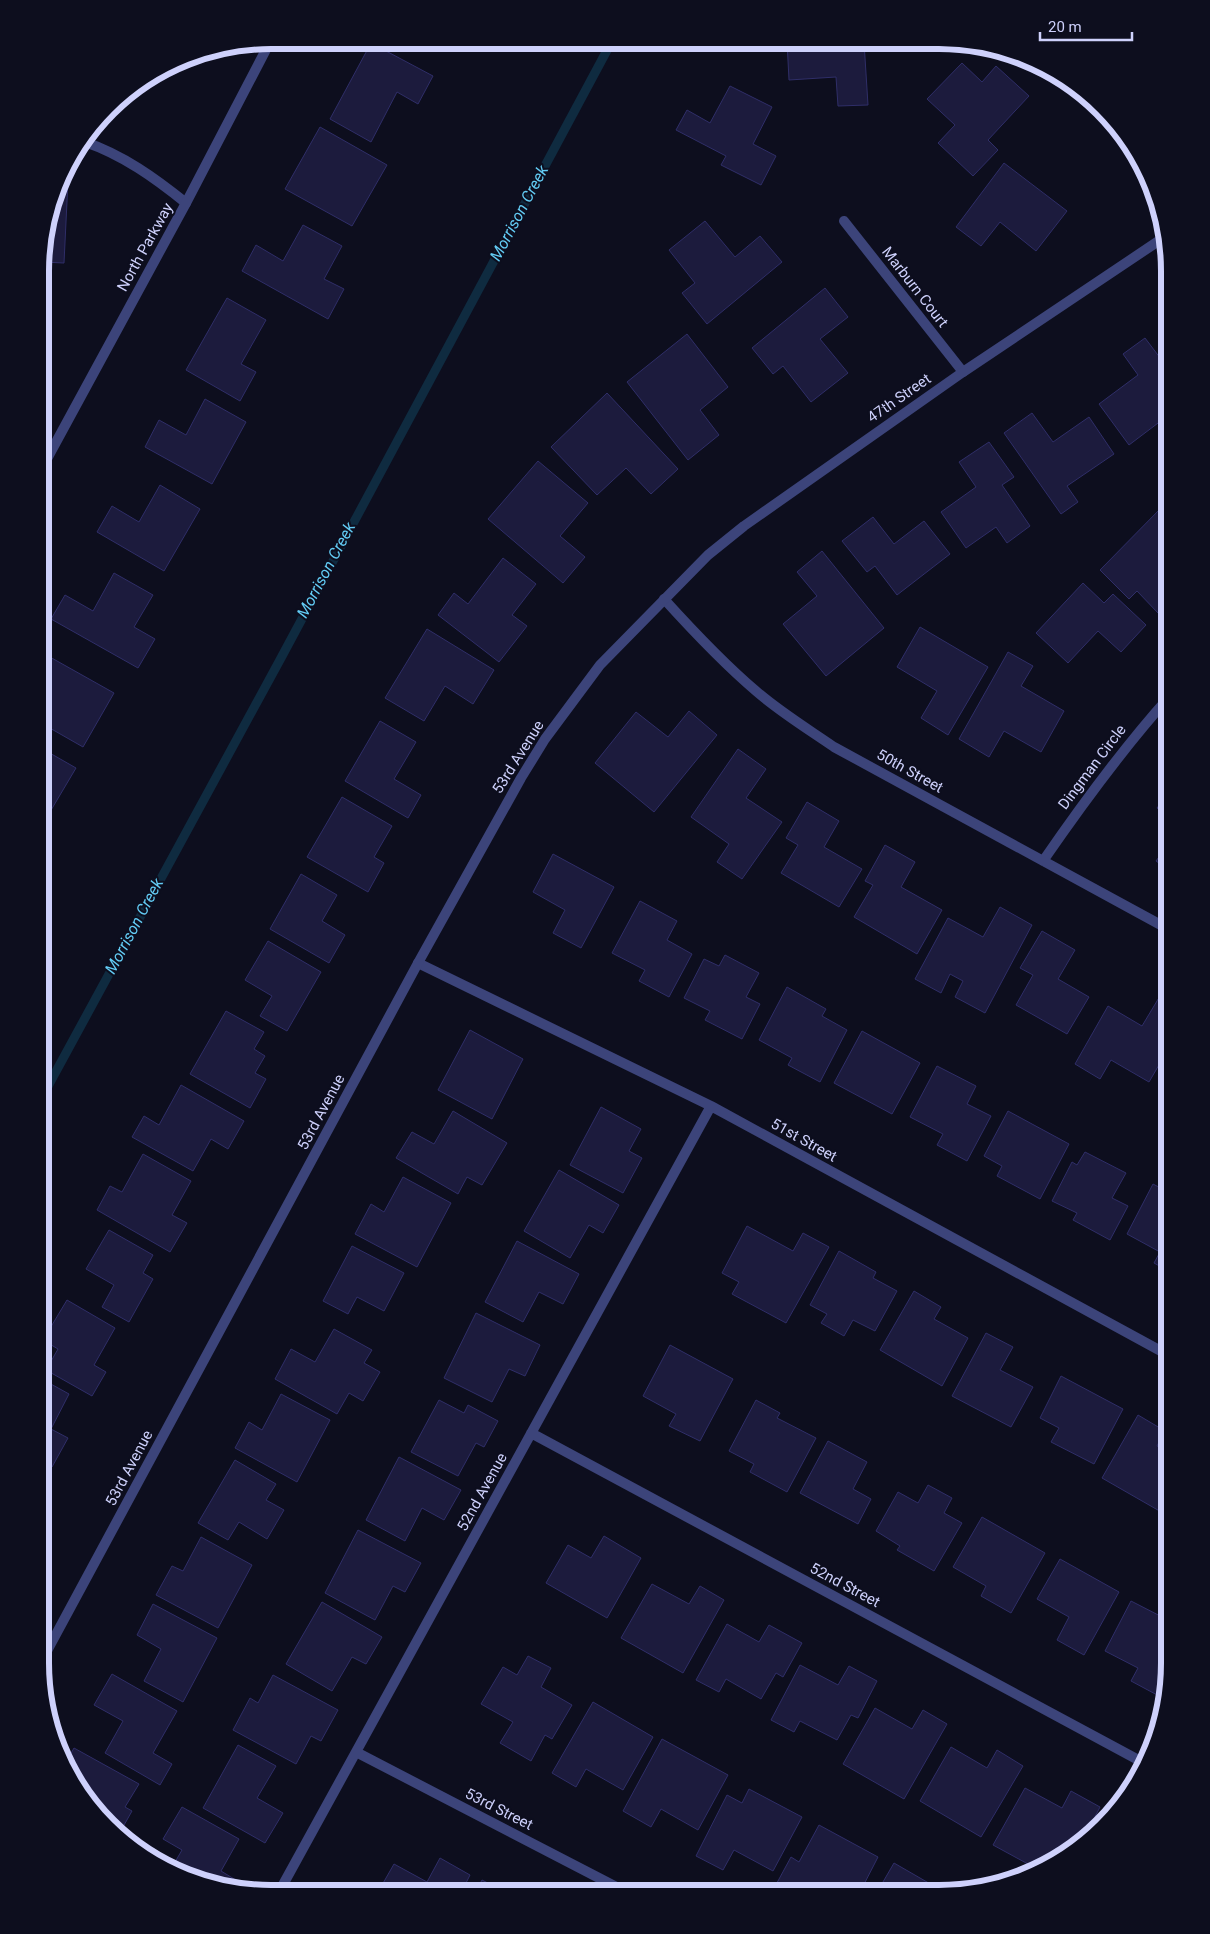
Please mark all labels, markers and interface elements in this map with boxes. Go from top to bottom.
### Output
scale bar [1040,10,1132,42]
text: 20 m [1048,18,1082,36]
water label: Morrison Creek [486,161,553,264]
street label: North Parkway [113,200,177,294]
street label: Marburn Court [878,243,952,331]
street label: 47th Street [864,370,934,426]
water label: Morrison Creek [293,518,360,621]
street label: 53rd Avenue [488,717,548,797]
street label: Dingman Circle [1054,721,1130,813]
street label: 50th Street [874,745,947,797]
water label: Morrison Creek [101,874,168,977]
street label: 53rd Avenue [294,1071,348,1153]
street label: 51st Street [768,1114,840,1166]
street label: 53rd Avenue [102,1427,156,1509]
street label: 52nd Avenue [453,1450,511,1534]
street label: 52nd Street [807,1559,883,1611]
street label: 53rd Street [462,1784,536,1834]

